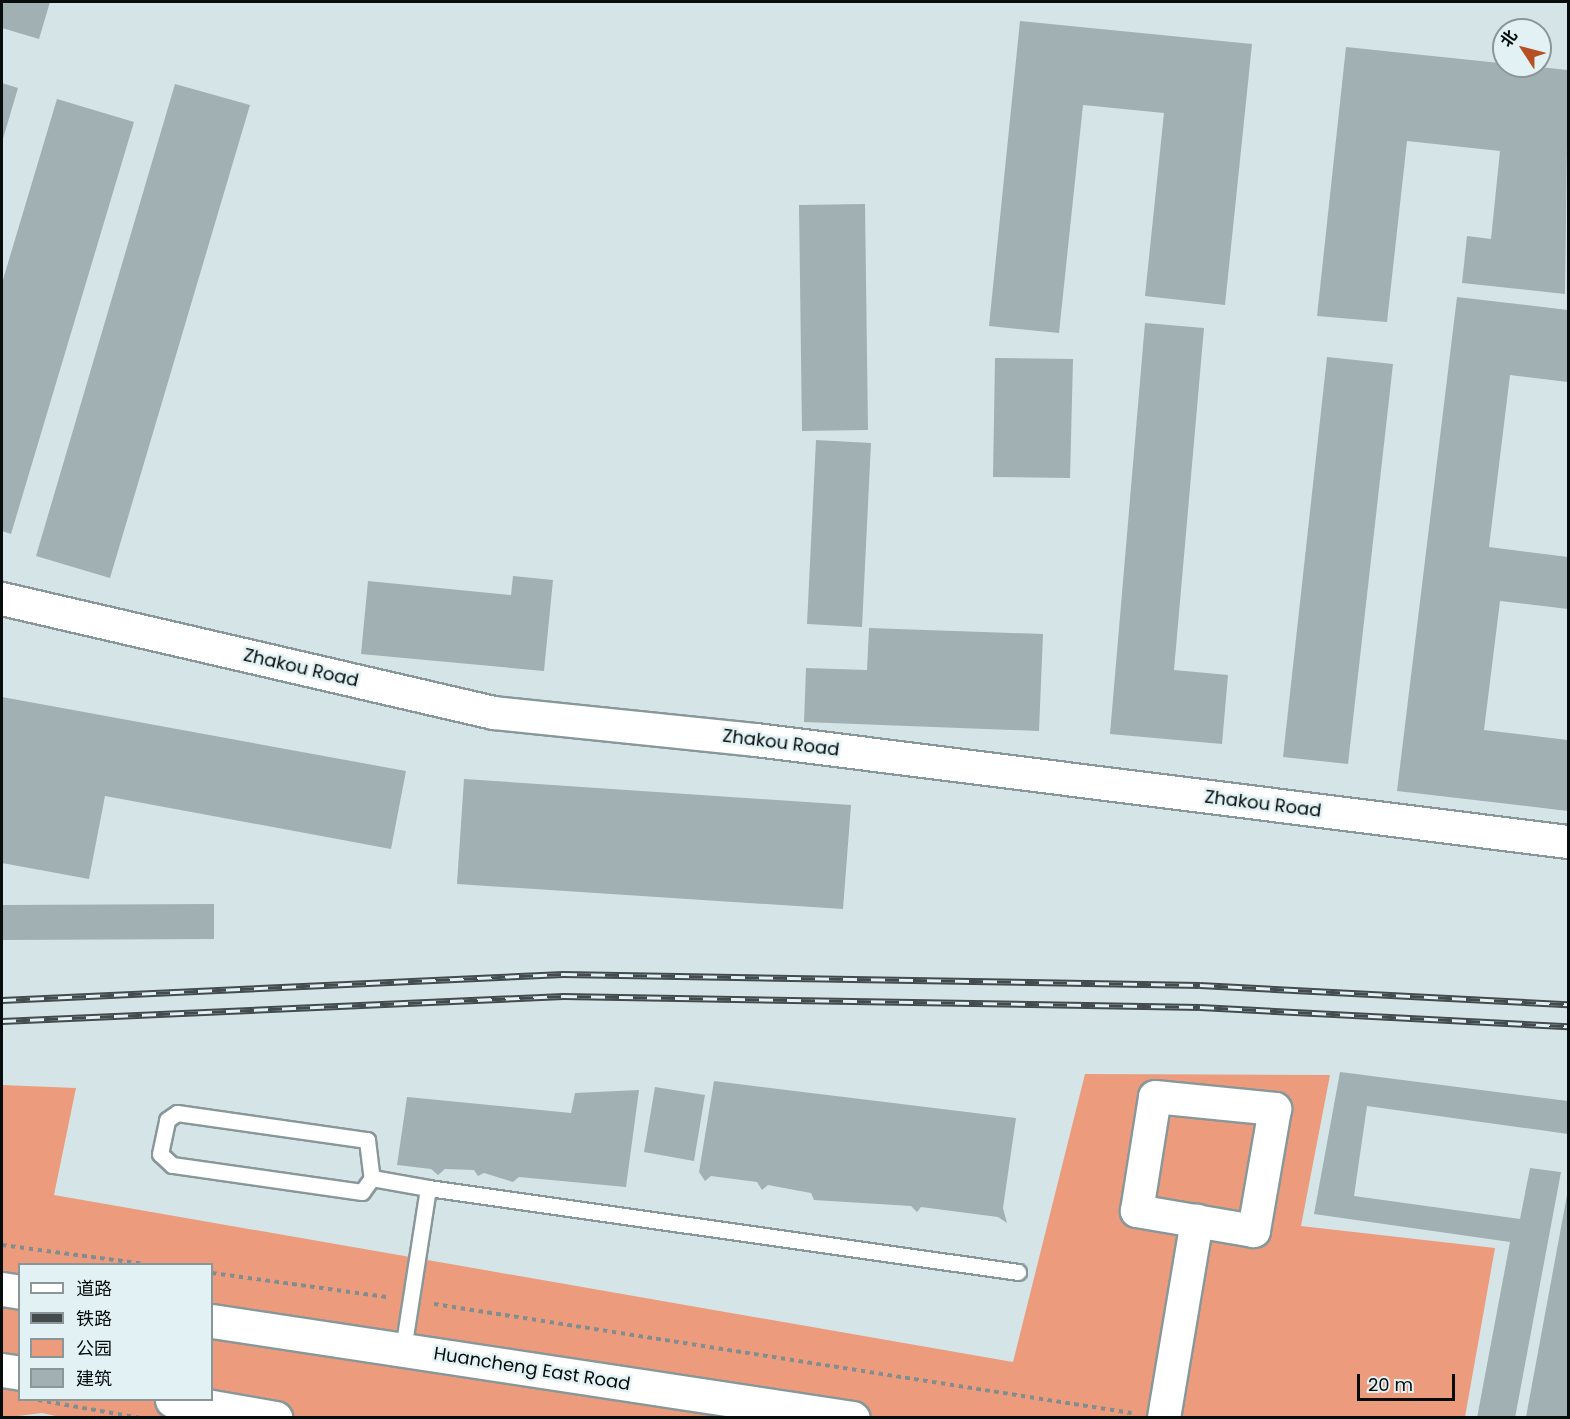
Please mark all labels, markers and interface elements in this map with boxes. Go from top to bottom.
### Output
north arrow [1492,18,1552,78]
text: 北 [1495,25,1523,52]
street label: Zhakou Road [241,644,361,692]
street label: Zhakou Road [721,725,841,761]
street label: Zhakou Road [1203,786,1323,822]
legend [18,1263,213,1401]
text: 道路 [76,1276,112,1301]
text: 铁路 [76,1306,112,1331]
text: 公园 [76,1336,112,1361]
street label: Huancheng East Road [432,1343,632,1395]
scale bar [1360,1362,1458,1400]
text: 建筑 [76,1366,112,1391]
text: 20 m [1368,1372,1413,1397]

